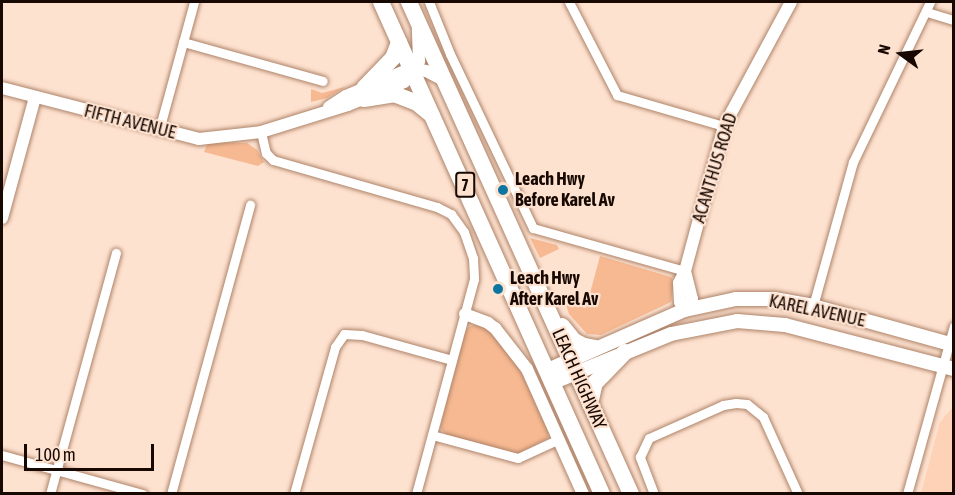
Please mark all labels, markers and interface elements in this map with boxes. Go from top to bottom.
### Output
north arrow [871,24,931,84]
text: N [874,42,894,56]
street label: FIFTH AVENUE [82,100,178,144]
street label: ACANTHUS ROAD [688,111,742,225]
place label: Leach Hwy Before Karel Av [515,169,615,212]
road number: 7 [454,172,476,198]
marker: Leach Hwy Before Karel Av [496,183,510,197]
place label: Leach Hwy After Karel Av [510,268,599,310]
marker: Leach Hwy After Karel Av [491,282,505,296]
street label: KAREL AVENUE [767,290,867,332]
street label: LEACH HIGHWAY [547,325,611,433]
scale bar [27,432,158,470]
text: 100 m [35,444,76,465]

